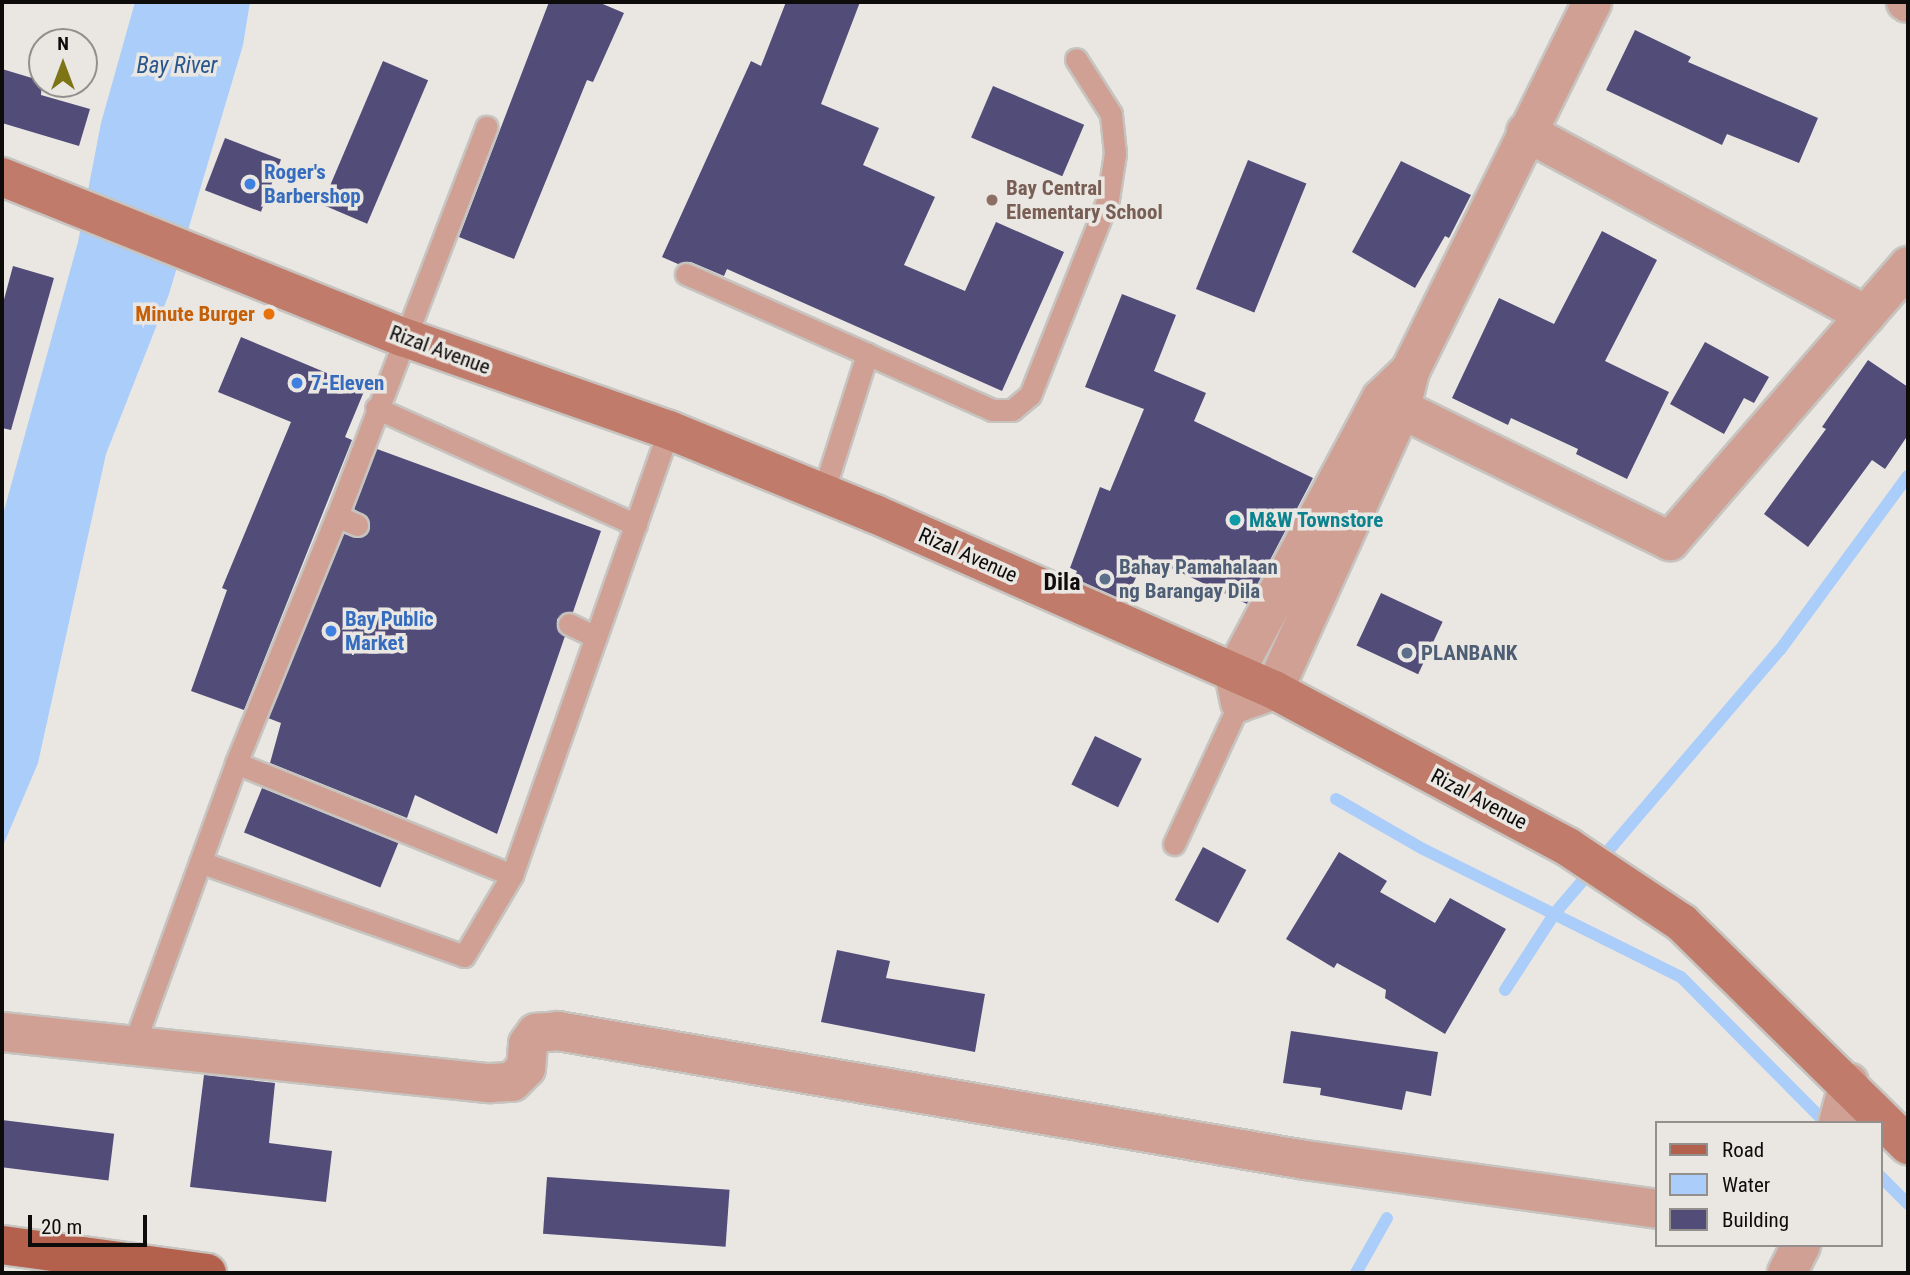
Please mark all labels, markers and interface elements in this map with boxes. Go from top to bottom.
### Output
north arrow [28,28,98,98]
text: N [57,32,69,55]
water label: Bay River [137,52,217,80]
place label: Roger's Barbershop [264,159,361,209]
place label: Bay Central Elementary School [1006,175,1163,225]
marker: Roger's Barbershop [242,176,258,192]
marker: Bay Central Elementary School [984,192,1000,208]
place label: Minute Burger [135,301,255,327]
marker: Minute Burger [261,306,277,322]
street label: Rizal Avenue [386,320,494,380]
place label: 7-Eleven [311,370,384,396]
marker: 7-Eleven [289,375,305,391]
place label: M&W Townstore [1249,507,1384,533]
marker: M&W Townstore [1227,512,1243,528]
street label: Rizal Avenue [915,522,1021,588]
place label: Bahay Pamahalaan ng Barangay Dila [1119,554,1278,604]
district label: Dila [1044,569,1080,597]
marker: Bahay Pamahalaan ng Barangay Dila [1097,571,1113,587]
place label: Bay Public Market [345,606,434,656]
marker: Bay Public Market [323,623,339,639]
place label: PLANBANK [1421,640,1517,666]
marker: PLANBANK [1399,645,1415,661]
street label: Rizal Avenue [1427,763,1531,835]
legend [1654,1121,1882,1247]
text: Road [1722,1138,1764,1162]
text: Water [1722,1173,1770,1197]
scale bar [32,1202,150,1246]
text: Building [1722,1208,1789,1232]
text: 20 m [41,1215,82,1239]

